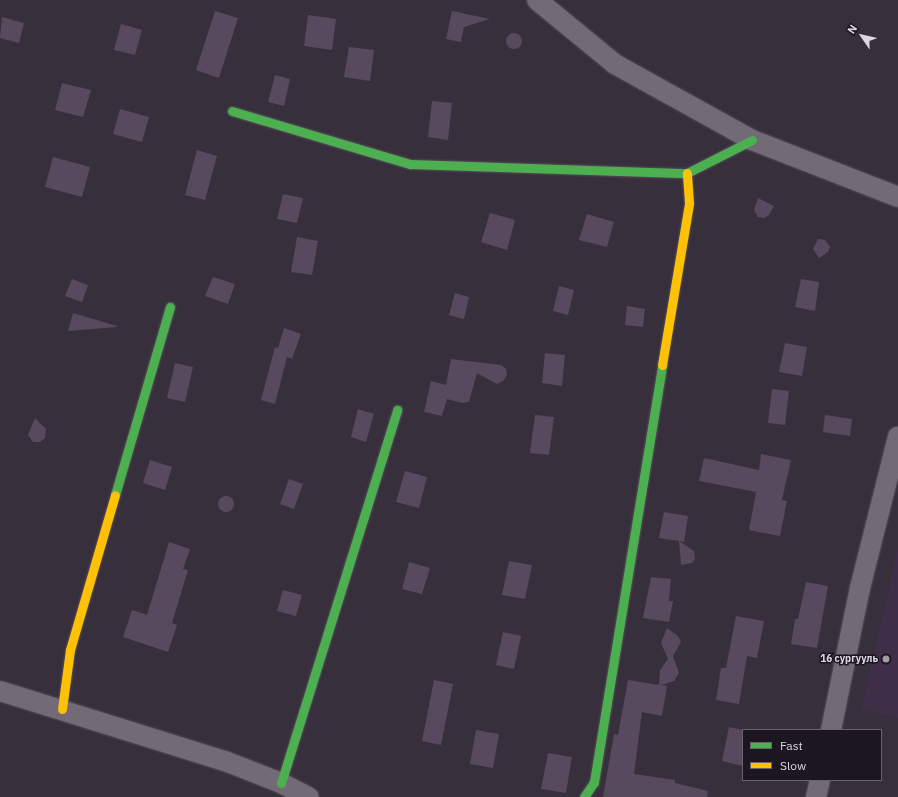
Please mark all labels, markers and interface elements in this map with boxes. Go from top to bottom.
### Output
north arrow [842,16,882,56]
text: N [844,22,860,37]
place label: 16 сургууль [820,653,878,665]
marker: 16 сургууль [881,654,891,664]
legend [742,729,882,781]
text: Fast [780,738,803,753]
text: Slow [780,758,806,773]

